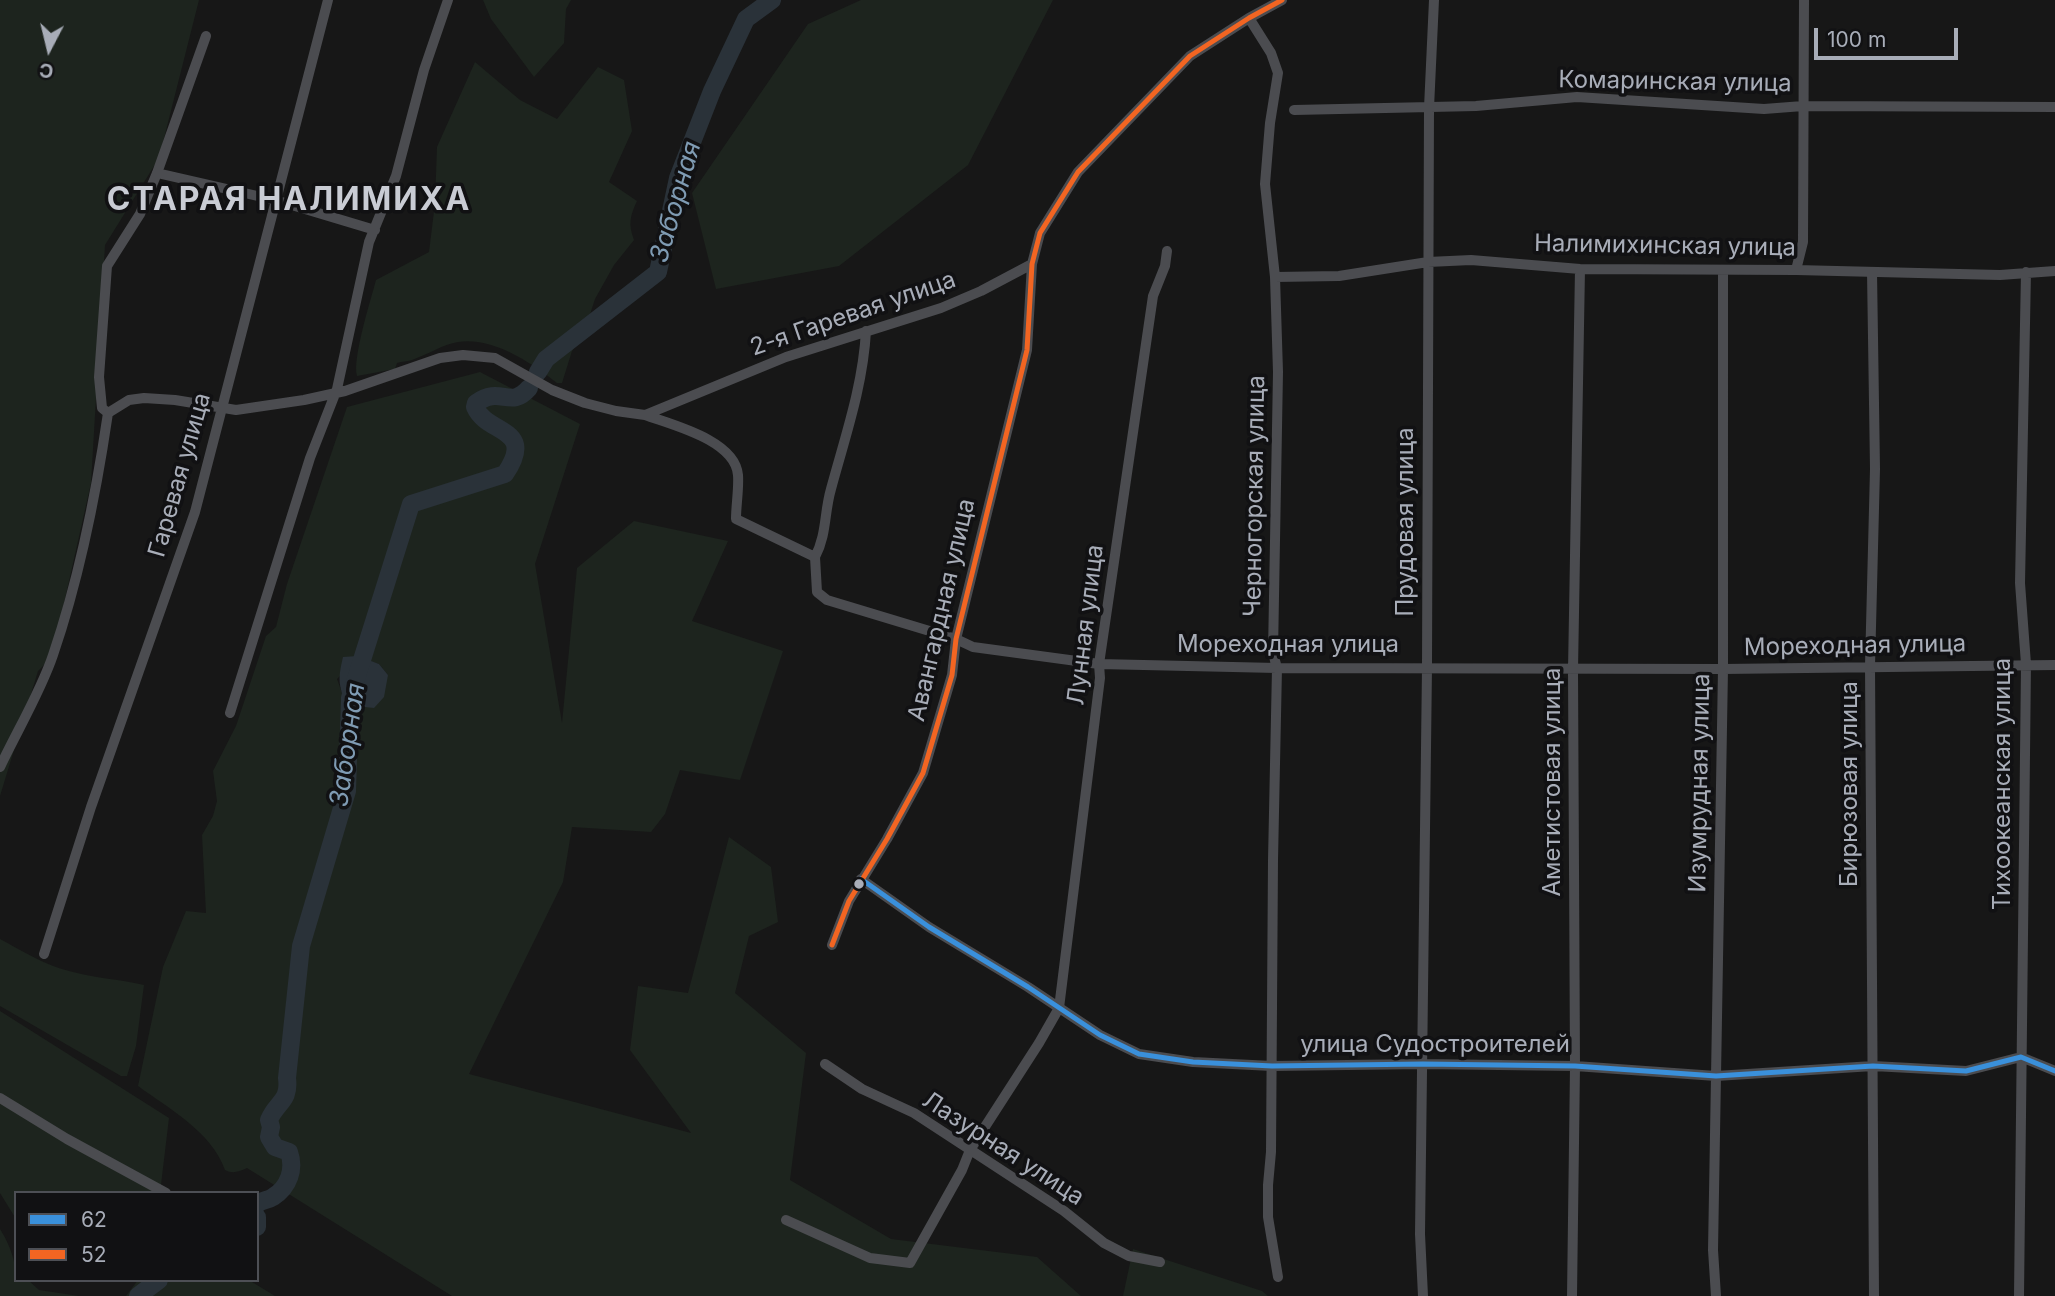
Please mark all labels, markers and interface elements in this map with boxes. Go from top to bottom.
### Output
north arrow [14,14,84,84]
scale bar [1817,14,1960,58]
text: 100 m [1827,27,1886,52]
text: С [38,58,55,83]
street label: Комаринская улица [1558,66,1792,98]
water label: Заборная [644,138,708,266]
district label: СТАРАЯ НАЛИМИХА [109,181,469,219]
street label: Налимихинская улица [1534,229,1796,263]
street label: 2-я Гаревая улица [747,265,959,363]
street label: Черногорская улица [1238,375,1272,617]
street label: Гаревая улица [143,390,217,560]
street label: Прудовая улица [1392,427,1420,617]
street label: Авангардная улица [902,496,982,724]
street label: Лунная улица [1062,543,1110,707]
street label: Мореходная улица [1744,630,1966,662]
street label: Мореходная улица [1177,631,1399,659]
street label: Тихоокеанская улица [1989,658,2017,910]
street label: Аметистовая улица [1539,668,1567,896]
street label: Изумрудная улица [1684,673,1716,893]
water label: Заборная [324,681,372,809]
street label: Бирюзовая улица [1836,681,1864,887]
unlabelled marker [852,877,866,891]
street label: улица Судостроителей [1300,1031,1570,1059]
street label: Лазурная улица [917,1086,1089,1212]
legend [14,1191,259,1282]
text: 62 [81,1207,107,1232]
text: 52 [81,1242,107,1267]

